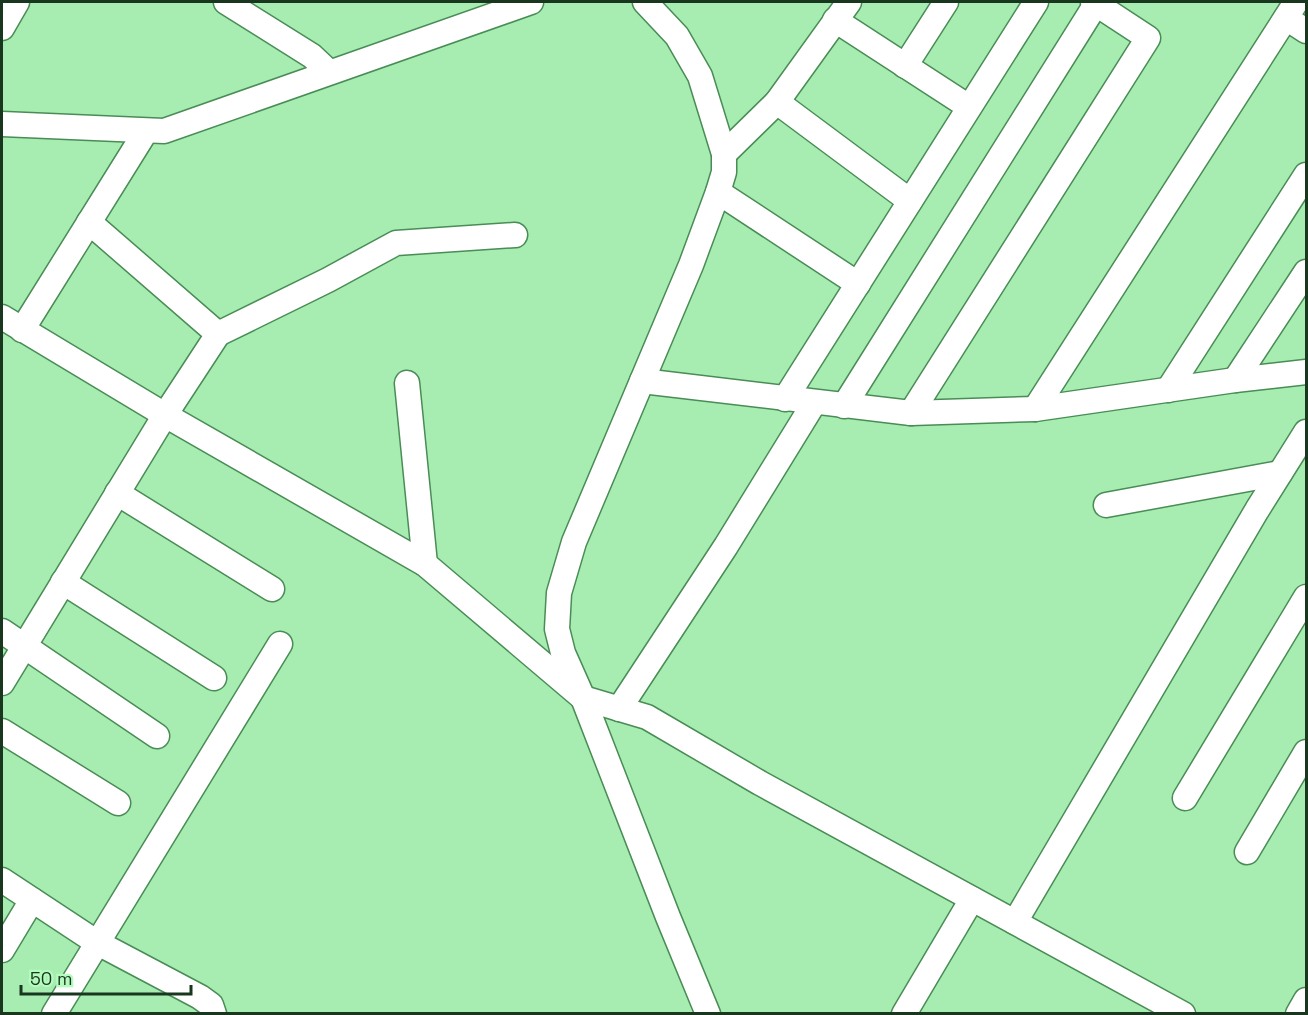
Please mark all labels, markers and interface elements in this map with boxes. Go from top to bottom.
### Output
scale bar [21,958,190,996]
text: 50 m [30,967,72,990]

